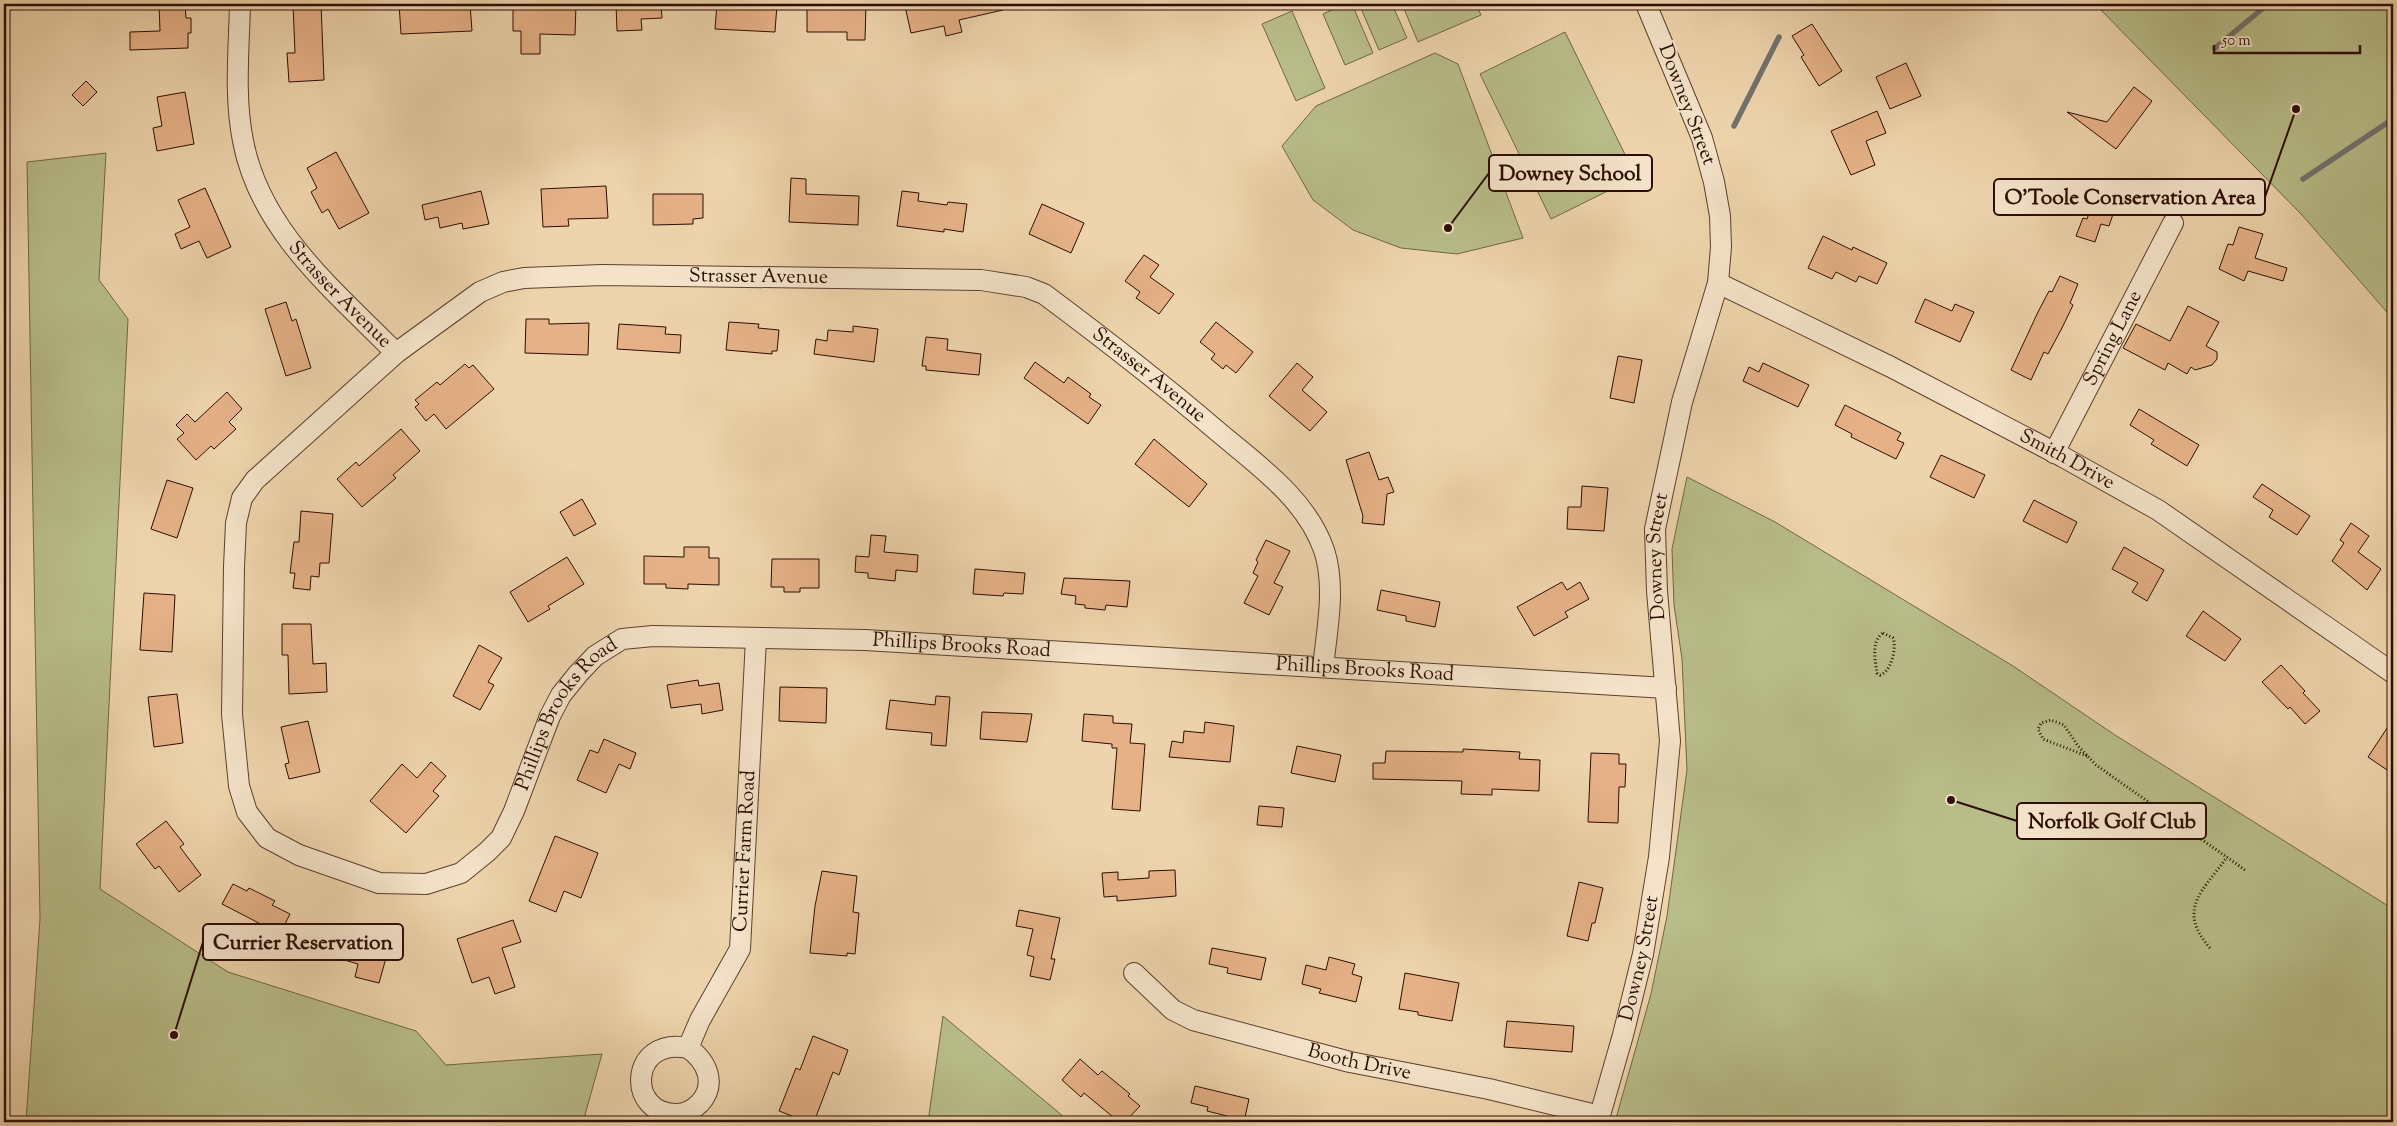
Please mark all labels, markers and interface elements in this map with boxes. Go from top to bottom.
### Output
scale bar [2214,22,2361,54]
text: 50 m [2221,31,2251,52]
street label: Downey Street [1650,40,1722,170]
callout: Downey School [1489,155,1652,191]
text: Downey School [1499,160,1641,190]
callout: O'Toole Conservation Area [1994,179,2265,215]
text: O'Toole Conservation Area [2004,184,2256,214]
street label: Strasser Avenue [281,235,398,355]
street label: Strasser Avenue [689,262,828,292]
street label: Spring Lane [2076,286,2150,391]
street label: Strasser Avenue [1086,321,1212,430]
street label: Smith Drive [2014,422,2120,497]
street label: Downey Street [1640,490,1677,621]
street label: Phillips Brooks Road [872,626,1052,666]
street label: Phillips Brooks Road [508,631,623,795]
street label: Phillips Brooks Road [1275,650,1455,690]
street label: Currier Farm Road [726,769,764,933]
callout: Norfolk Golf Club [2017,803,2206,839]
text: Norfolk Golf Club [2028,808,2197,838]
street label: Downey Street [1612,893,1667,1024]
callout: Currier Reservation [203,924,403,960]
text: Currier Reservation [213,929,394,959]
street label: Booth Drive [1304,1037,1414,1088]

